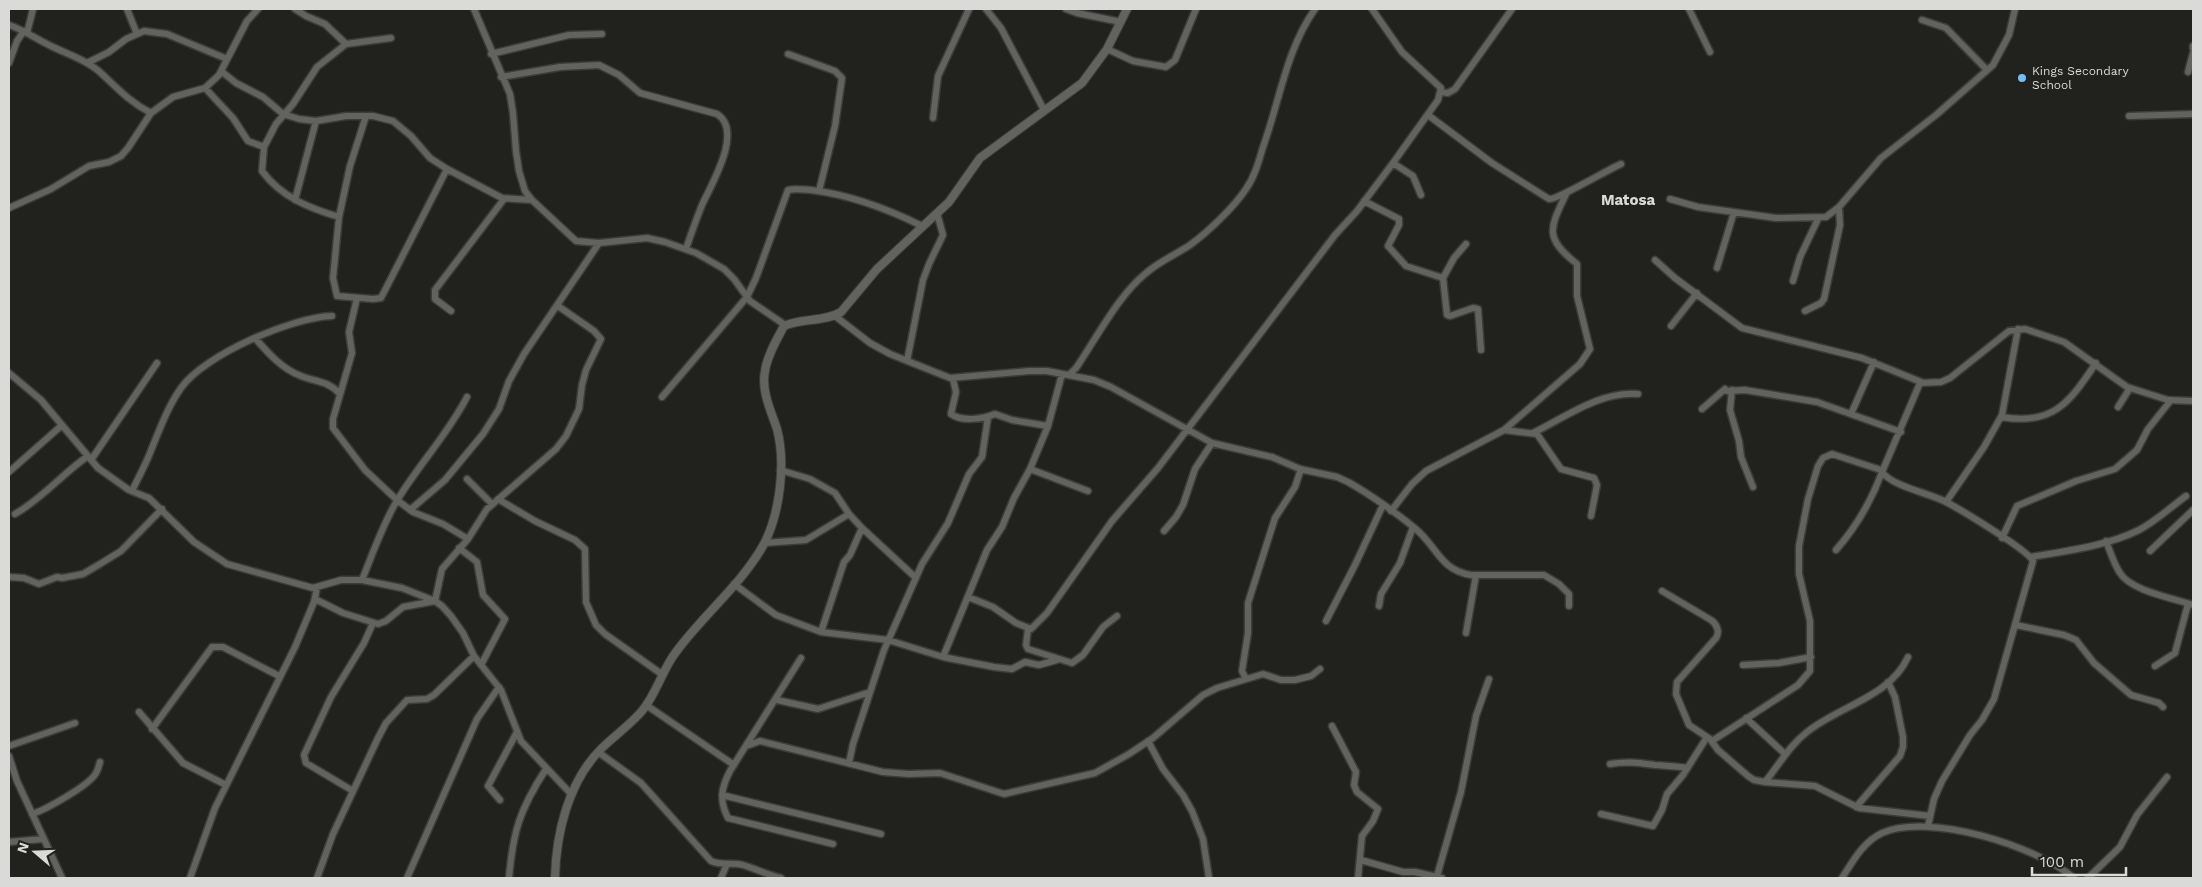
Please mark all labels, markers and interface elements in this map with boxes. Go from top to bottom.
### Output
place label: Kings Secondary School [2032,64,2129,92]
marker: Kings Secondary School [2016,72,2028,84]
district label: Matosa [1601,191,1655,209]
north arrow [10,827,60,877]
text: N [13,840,32,855]
scale bar [2032,844,2126,876]
text: 100 m [2040,853,2084,871]

